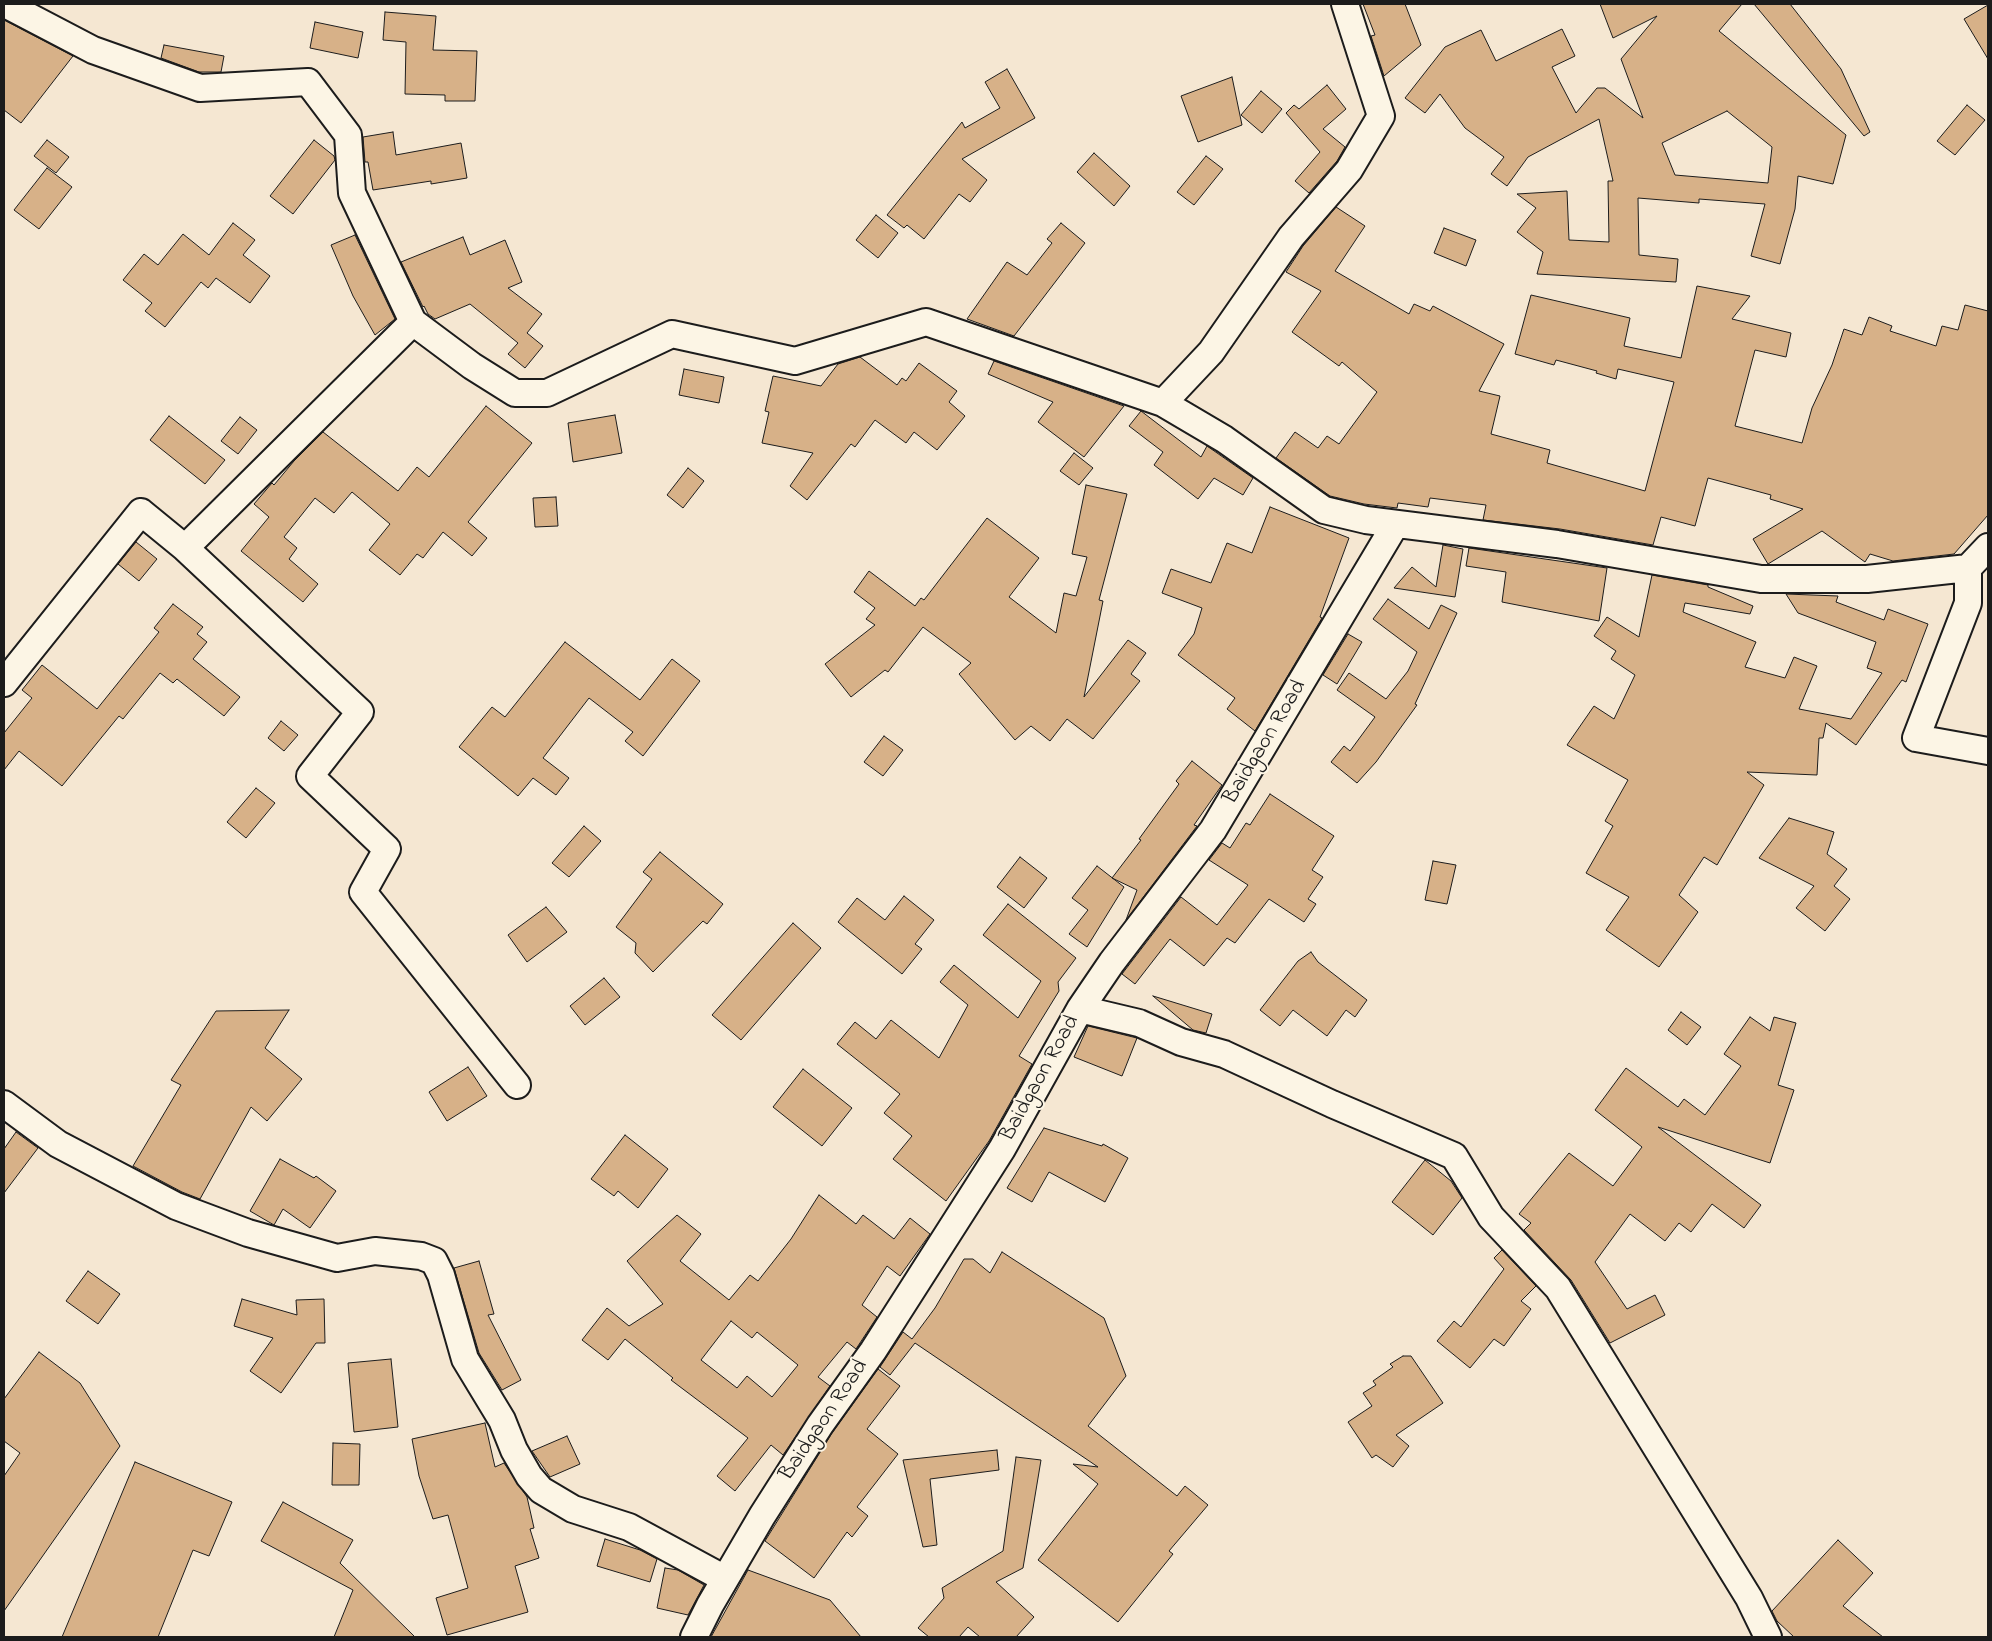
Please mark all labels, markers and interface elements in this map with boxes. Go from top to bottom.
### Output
street label: Baidgaon Road [1219,676,1313,810]
street label: Baidgaon Road [995,1011,1087,1147]
street label: Baidgaon Road [775,1355,875,1487]

